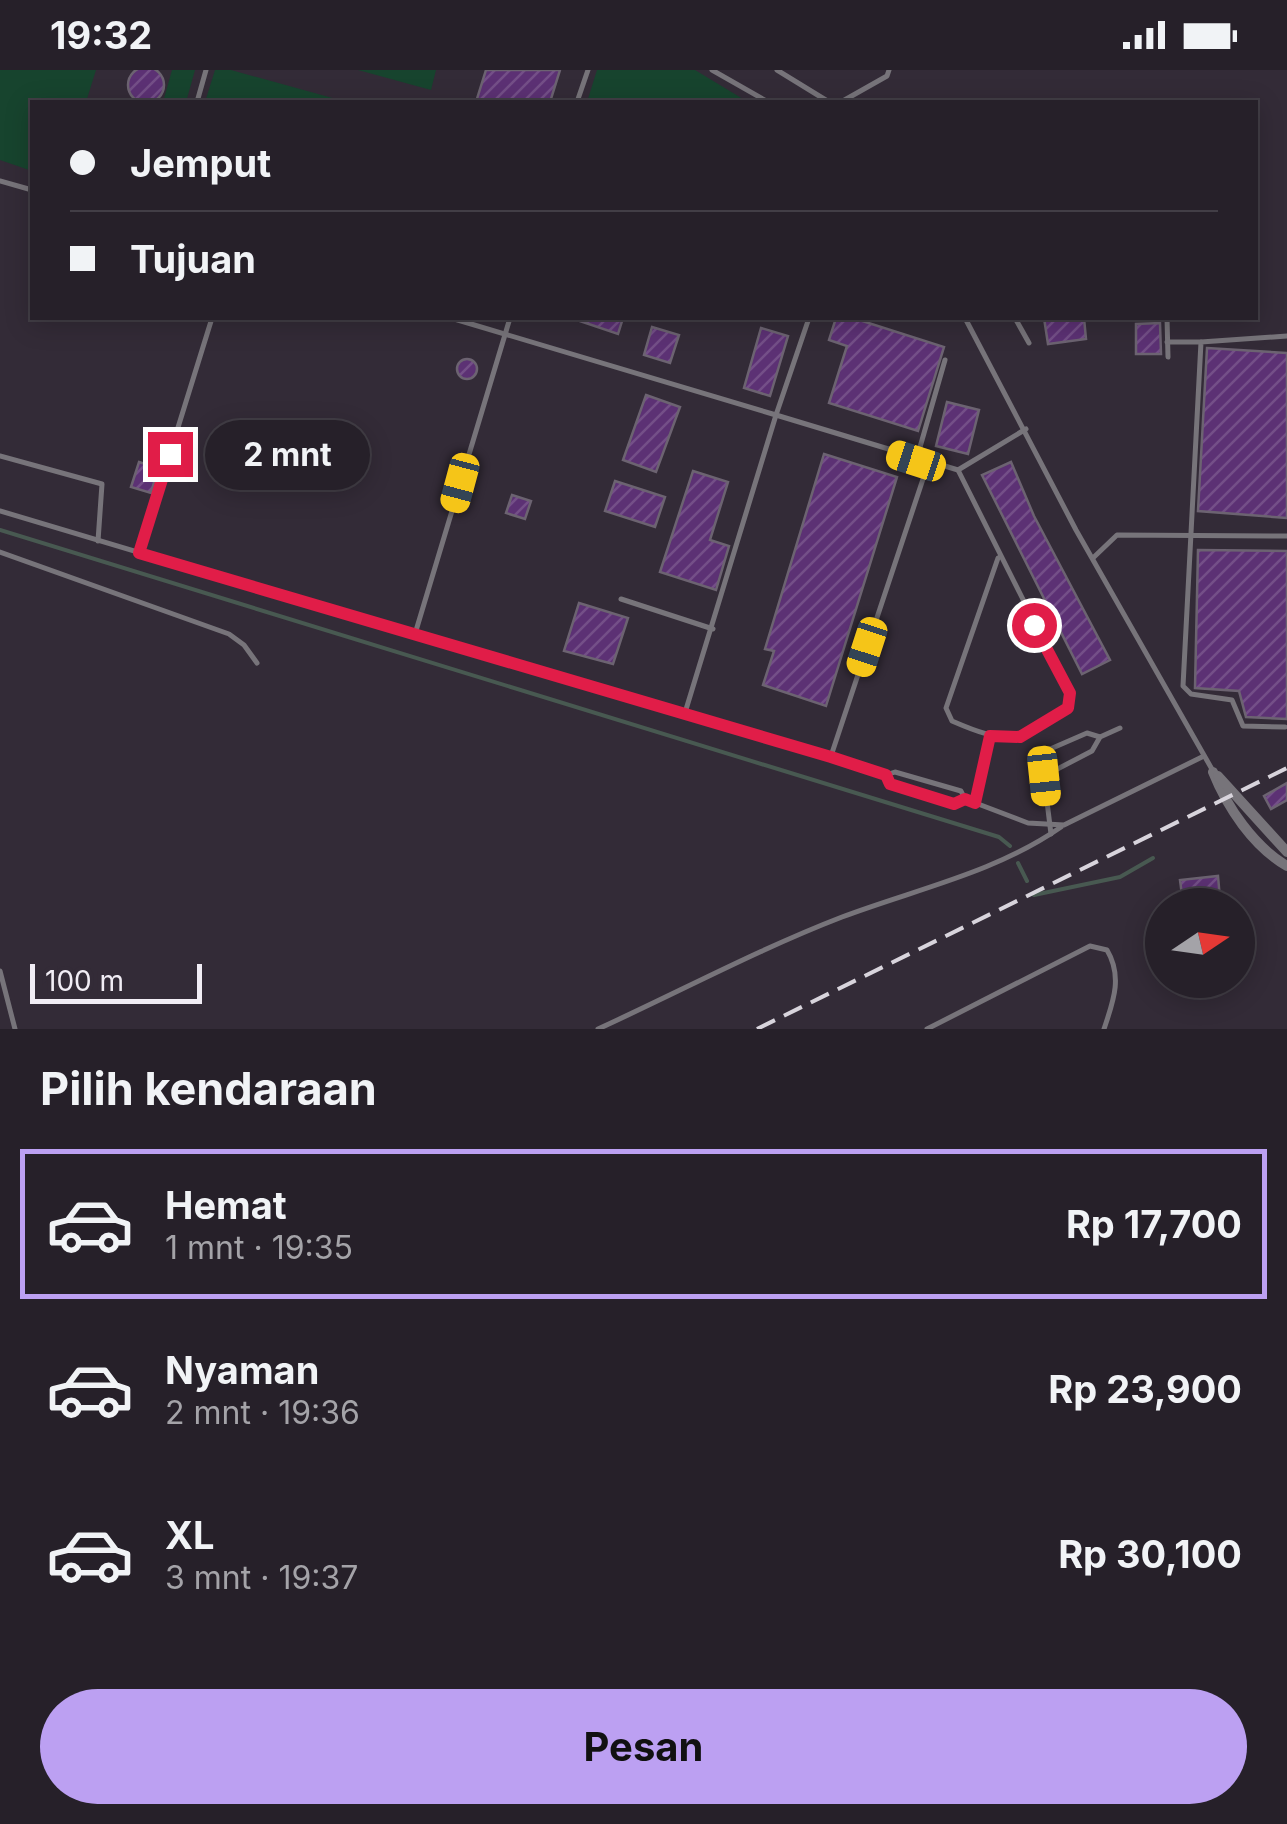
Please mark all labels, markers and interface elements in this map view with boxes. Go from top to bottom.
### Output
text: 19:32 [50,12,152,58]
text: Jemput [130,140,271,186]
text: Tujuan [130,236,256,282]
callout: 2 mnt [205,419,370,489]
route end [148,432,193,477]
text: 2 mnt [243,435,332,474]
car [883,437,949,485]
car [438,450,482,516]
route start [1012,603,1057,648]
car [843,614,891,680]
car [1026,745,1062,807]
north arrow [1145,888,1255,998]
map controls [1145,888,1255,998]
scale bar [30,959,202,1004]
text: 100 m [45,964,124,998]
text: Pilih kendaraan [40,1061,377,1116]
icon: car [45,1179,135,1269]
text: Hemat [165,1182,287,1228]
text: Rp 17,700 [1066,1201,1242,1247]
text: 1 mnt · 19:35 [165,1228,353,1267]
icon: car [45,1344,135,1434]
text: Nyaman [165,1347,319,1393]
text: Rp 23,900 [1048,1366,1242,1412]
text: 2 mnt · 19:36 [165,1393,360,1432]
icon: car [45,1509,135,1599]
text: XL [165,1512,215,1558]
text: Rp 30,100 [1058,1531,1242,1577]
text: 3 mnt · 19:37 [165,1558,358,1597]
button: Pesan [40,1689,1247,1804]

